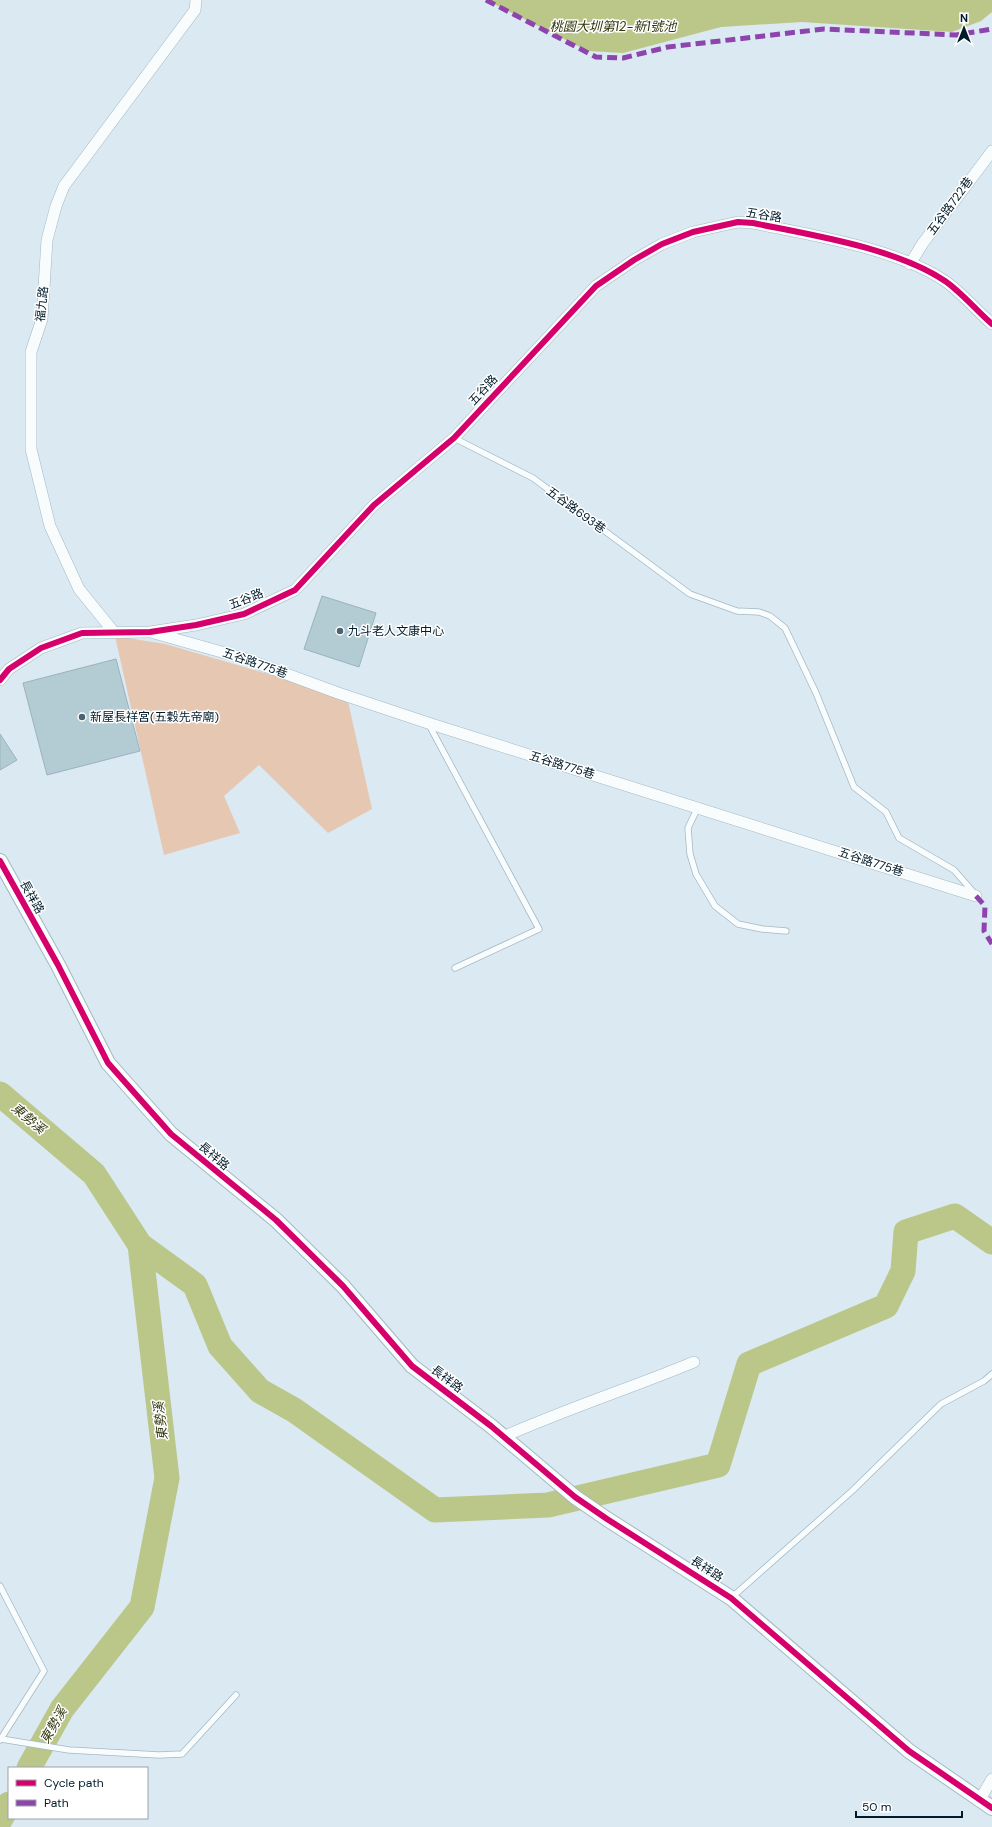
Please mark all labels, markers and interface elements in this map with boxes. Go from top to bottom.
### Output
north arrow [944,8,984,48]
text: N [960,11,968,25]
water label: 桃園大圳第12-新1號池 [550,18,678,35]
street label: 五谷路722巷 [924,174,976,238]
street label: 五谷路 [745,204,783,226]
street label: 福九路 [32,285,52,323]
street label: 五谷路 [465,371,501,409]
street label: 五谷路693巷 [543,483,609,537]
street label: 五谷路 [226,585,266,613]
place label: 九斗老人文康中心 [348,623,444,639]
marker: 九斗老人文康中心 [335,626,345,636]
street label: 五谷路775巷 [220,644,290,682]
place label: 新屋長祥宮(五穀先帝廟) [90,709,219,725]
marker: 新屋長祥宮(五穀先帝廟) [77,712,87,722]
street label: 五谷路775巷 [527,747,597,783]
street label: 五谷路775巷 [836,844,906,880]
street label: 長祥路 [16,877,48,917]
water label: 東勢溪 [8,1099,51,1139]
street label: 長祥路 [195,1138,233,1174]
street label: 長祥路 [428,1362,466,1396]
water label: 東勢溪 [149,1399,171,1441]
street label: 長祥路 [688,1552,726,1586]
water label: 東勢溪 [36,1702,72,1746]
legend [8,1767,148,1819]
text: Cycle path [44,1775,104,1791]
scale bar [856,1793,962,1819]
text: Path [44,1795,69,1811]
text: 50 m [862,1799,891,1815]

